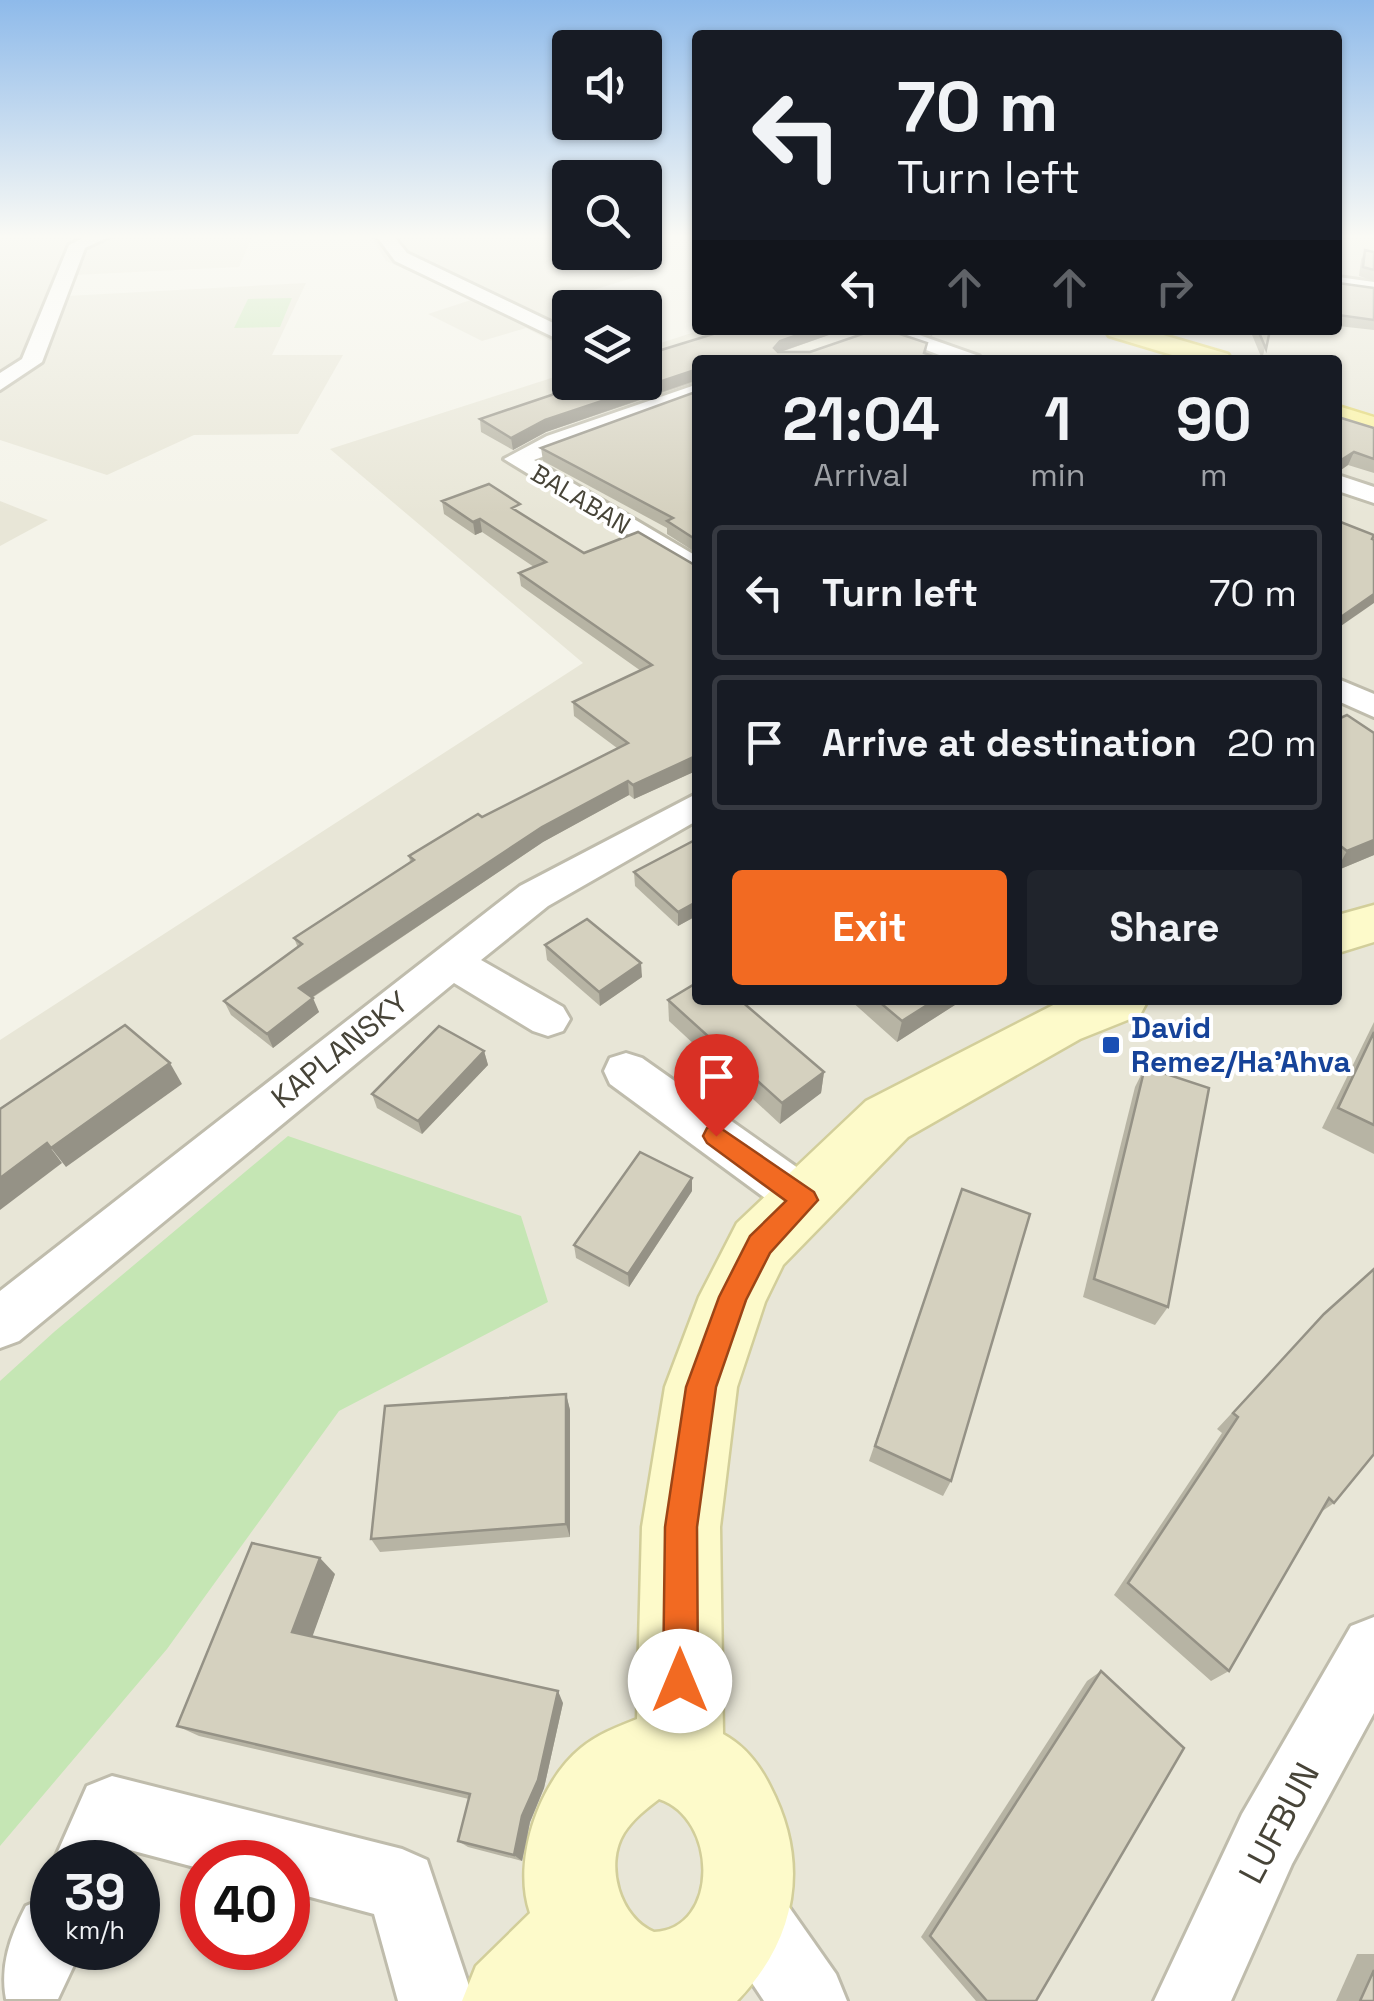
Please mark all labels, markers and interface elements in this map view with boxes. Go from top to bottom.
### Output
map controls [552,30,662,400]
button: sound [552,30,662,140]
text: 70 m [897,62,1058,151]
icon: left [732,70,862,200]
text: Turn left [897,149,1080,206]
button: search [552,160,662,270]
icon: left [832,260,887,315]
icon: ahead [937,260,992,315]
icon: ahead [1042,260,1097,315]
icon: right [1147,260,1202,315]
button: layers [552,290,662,400]
text: 21:04 [782,381,940,458]
text: 1 [1044,381,1071,458]
text: 90 [1176,381,1252,458]
text: Arrival [814,455,909,495]
text: min [1030,455,1085,495]
text: m [1200,455,1227,495]
street label: BALABAN [525,457,637,541]
icon: left [737,565,792,620]
text: Turn left [822,569,978,617]
text: 70 m [1209,569,1297,617]
icon: arrive [737,715,792,770]
text: Arrive at destination [822,719,1197,767]
text: 20 m [1227,719,1317,767]
button: Exit [732,870,1007,985]
button: Share [1027,870,1302,985]
street label: KAPLANSKY [263,982,416,1117]
place label: David Remez/Ha'Ahva [1131,1008,1351,1081]
pin [674,1034,759,1137]
marker: David Remez/Ha'Ahva [1100,1034,1122,1056]
icon: arrive [689,1049,744,1104]
position arrow [628,1629,732,1733]
street label: LUFBUN [1229,1755,1329,1891]
speed limit sign: 40 [180,1840,310,1970]
text: 39 [64,1861,126,1925]
text: km/h [65,1914,125,1946]

